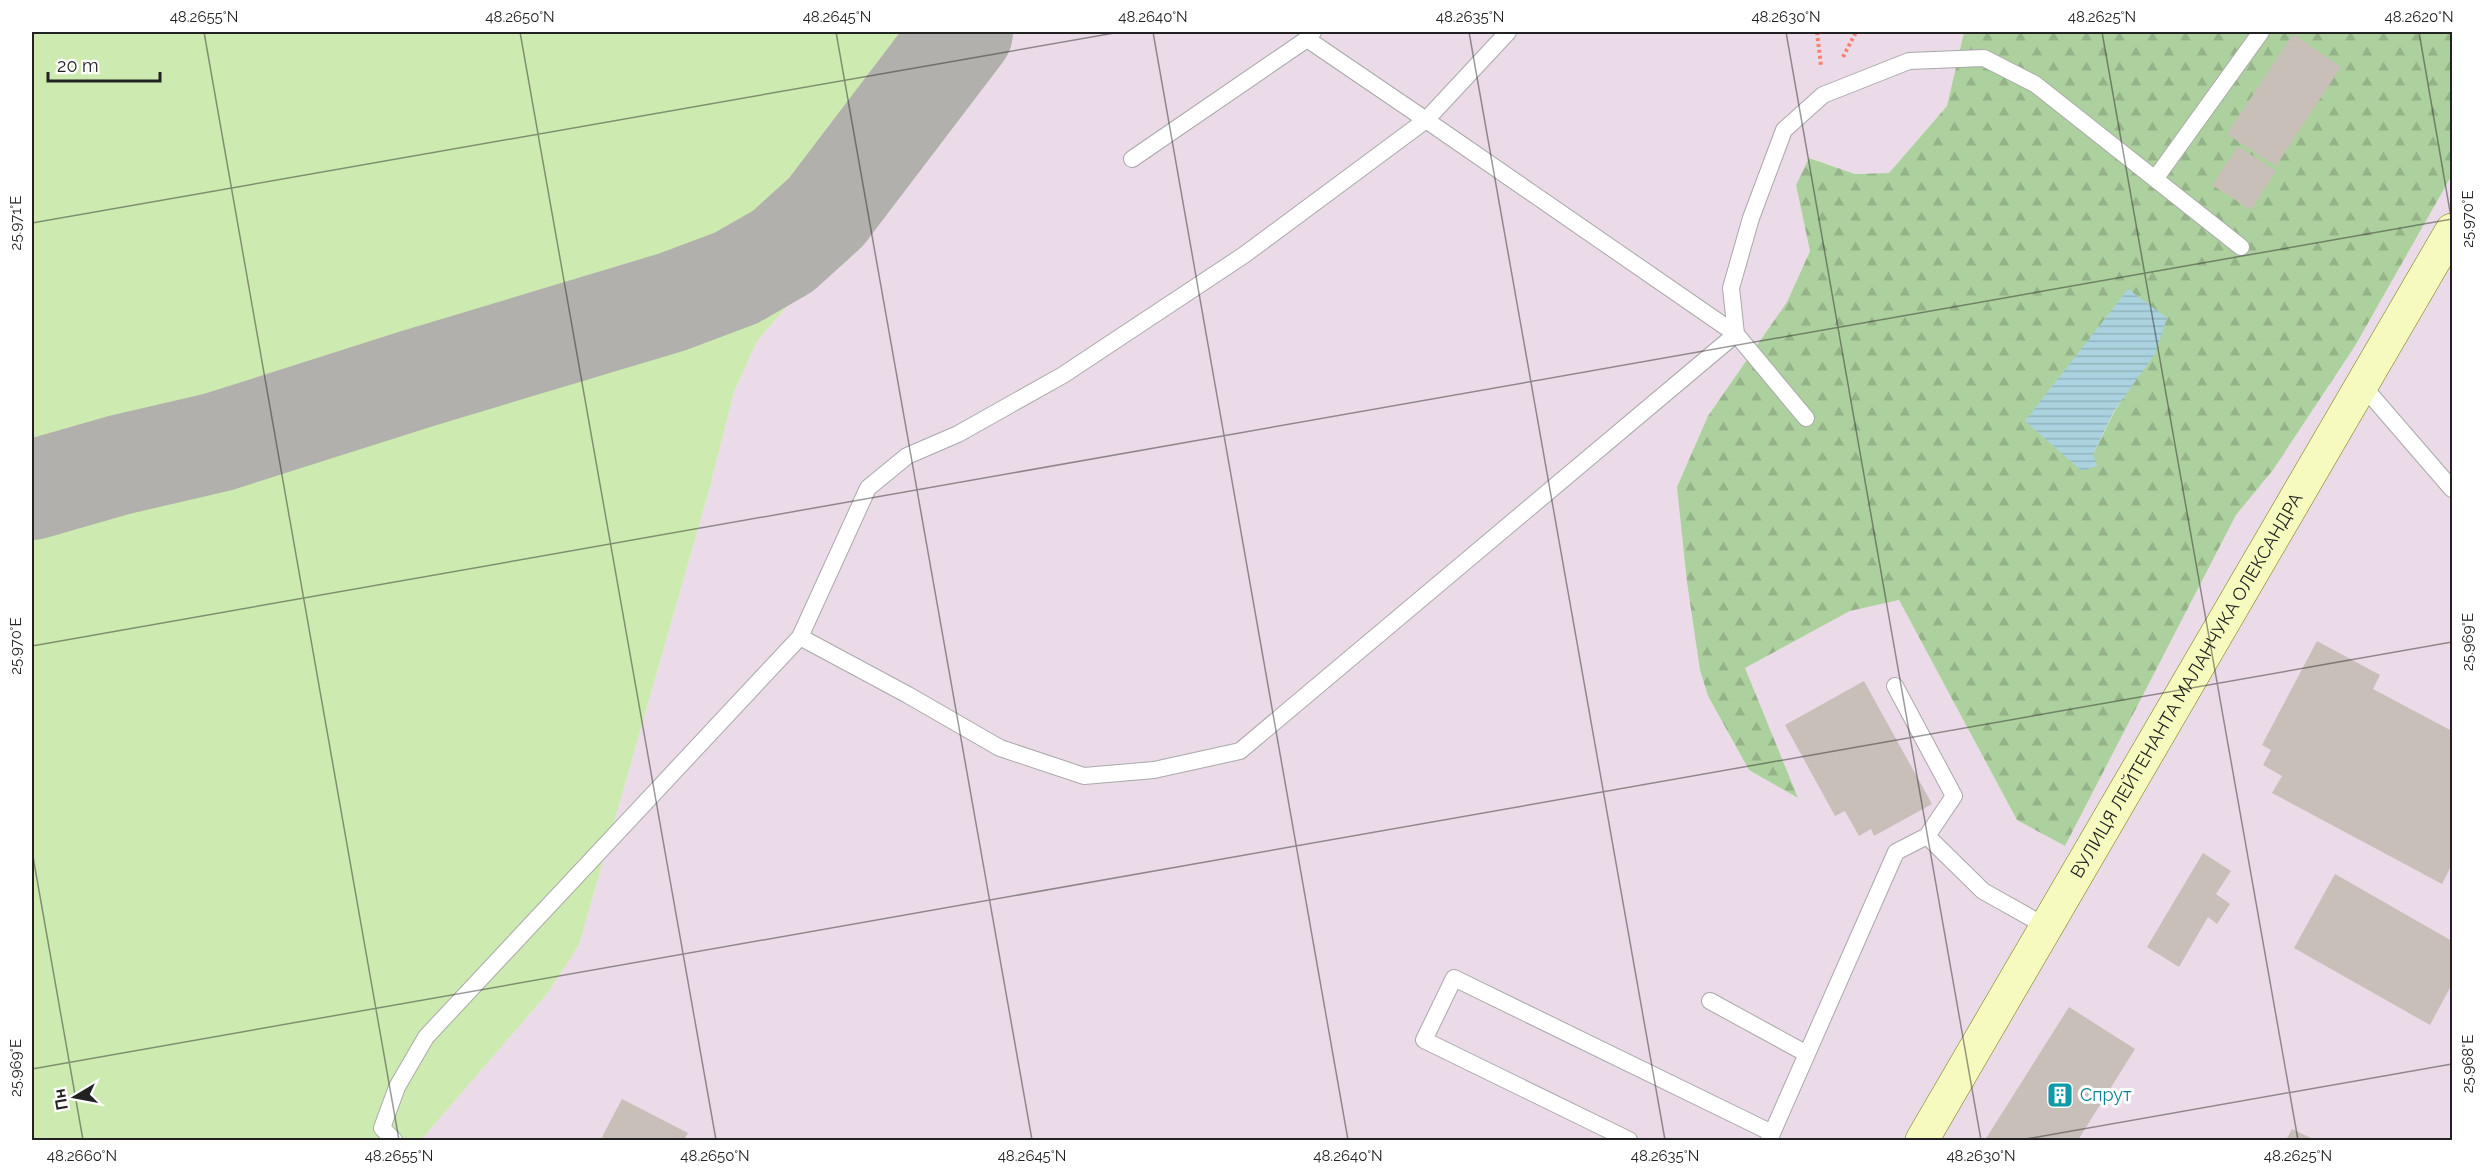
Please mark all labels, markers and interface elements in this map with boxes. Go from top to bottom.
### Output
text: 48.2655°N [170,8,238,26]
text: 48.2650°N [485,8,555,26]
text: 48.2645°N [803,8,871,26]
text: 48.2640°N [1118,8,1188,26]
text: 48.2635°N [1436,8,1504,26]
text: 48.2630°N [1751,8,1821,26]
text: 48.2625°N [2068,8,2136,26]
text: 48.2620°N [2384,8,2454,26]
scale bar [48,45,160,83]
text: 20 m [57,55,99,76]
text: 25.970°E [2459,190,2477,248]
text: 25.971°E [7,196,25,250]
street label: ВУЛИЦЯ ЛЕЙТЕНАНТА МАЛАНЧУКА ОЛЕКСАНДРА [2066,489,2307,882]
text: 25.969°E [2459,613,2477,671]
text: 25.970°E [7,617,25,675]
text: 25.968°E [2459,1035,2477,1093]
text: 25.969°E [7,1039,25,1097]
north arrow [45,1067,105,1127]
building icon: Спрут [2045,1080,2075,1110]
place label: Спрут [2080,1084,2132,1105]
text: Пн [50,1087,72,1112]
text: 48.2660°N [47,1147,117,1165]
text: 48.2655°N [365,1147,433,1165]
text: 48.2650°N [680,1147,750,1165]
text: 48.2645°N [998,1147,1066,1165]
text: 48.2640°N [1313,1147,1383,1165]
text: 48.2635°N [1631,1147,1699,1165]
text: 48.2630°N [1946,1147,2016,1165]
text: 48.2625°N [2264,1147,2332,1165]

